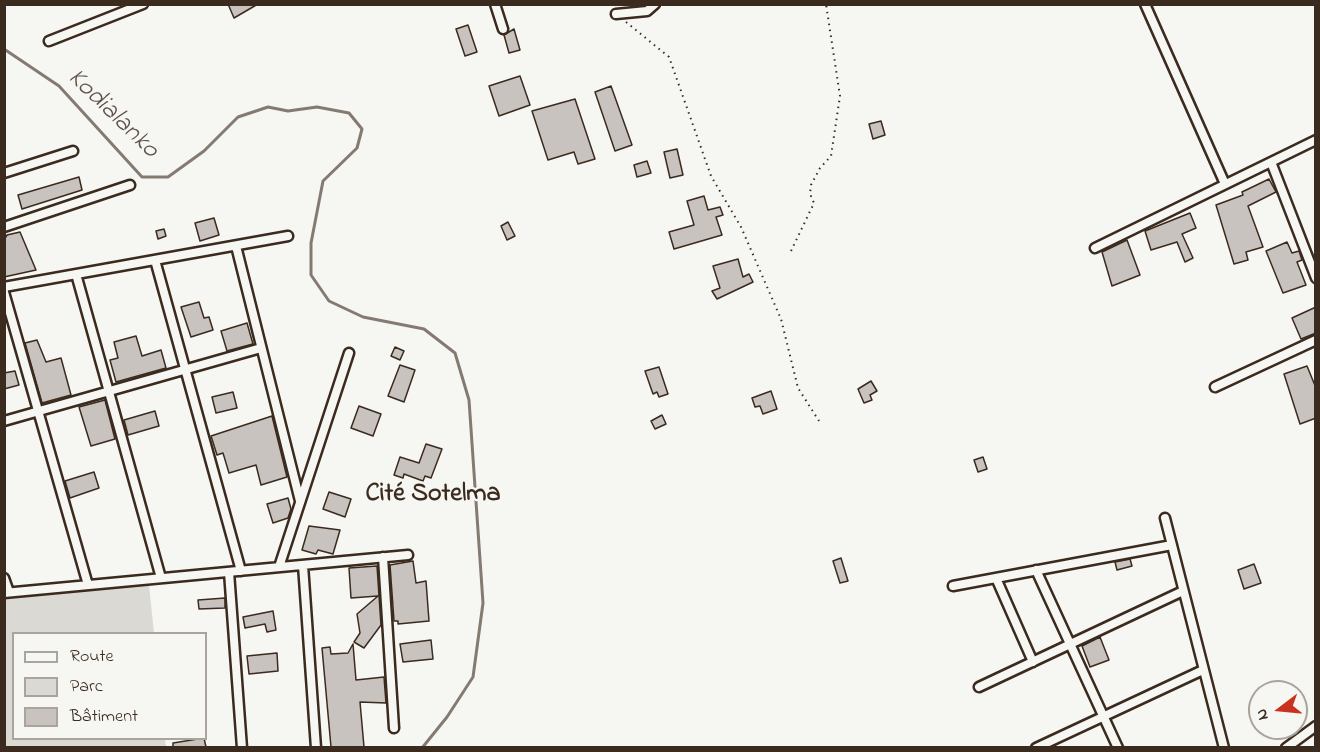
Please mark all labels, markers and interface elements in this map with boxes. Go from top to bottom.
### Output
water label: Kodialanko [60,64,164,166]
district label: Cité Sotelma [365,480,501,512]
legend [12,632,207,740]
text: Route [70,644,114,670]
text: Parc [70,674,103,700]
north arrow [1248,680,1308,740]
text: Bâtiment [70,704,138,730]
text: N [1250,706,1276,723]

